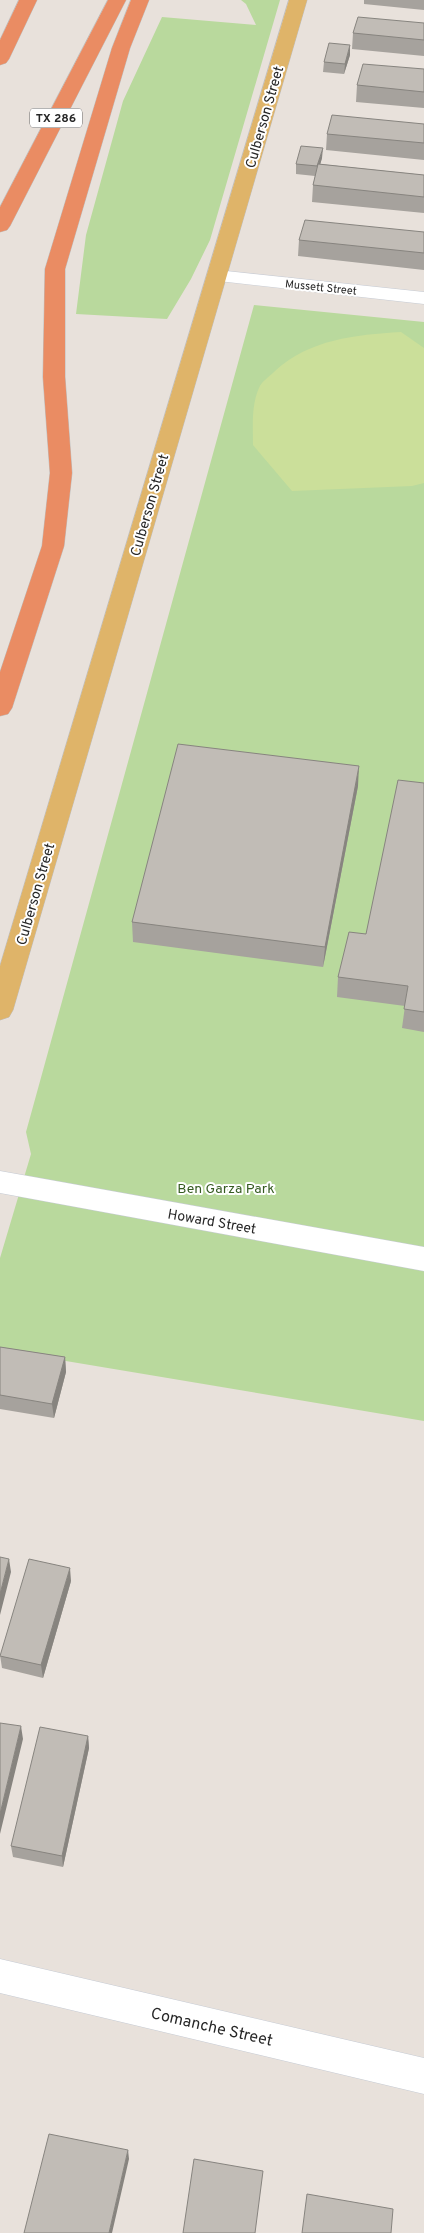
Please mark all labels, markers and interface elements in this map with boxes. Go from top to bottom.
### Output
street label: Culberson Street [243,64,288,170]
road number: TX 286 [30,109,82,128]
street label: Mussett Street [284,277,357,299]
street label: Culberson Street [128,452,173,558]
street label: Culberson Street [14,841,59,947]
park label: Ben Garza Park [177,1181,275,1198]
street label: Howard Street [166,1206,257,1239]
street label: Comanche Street [149,2004,274,2052]

